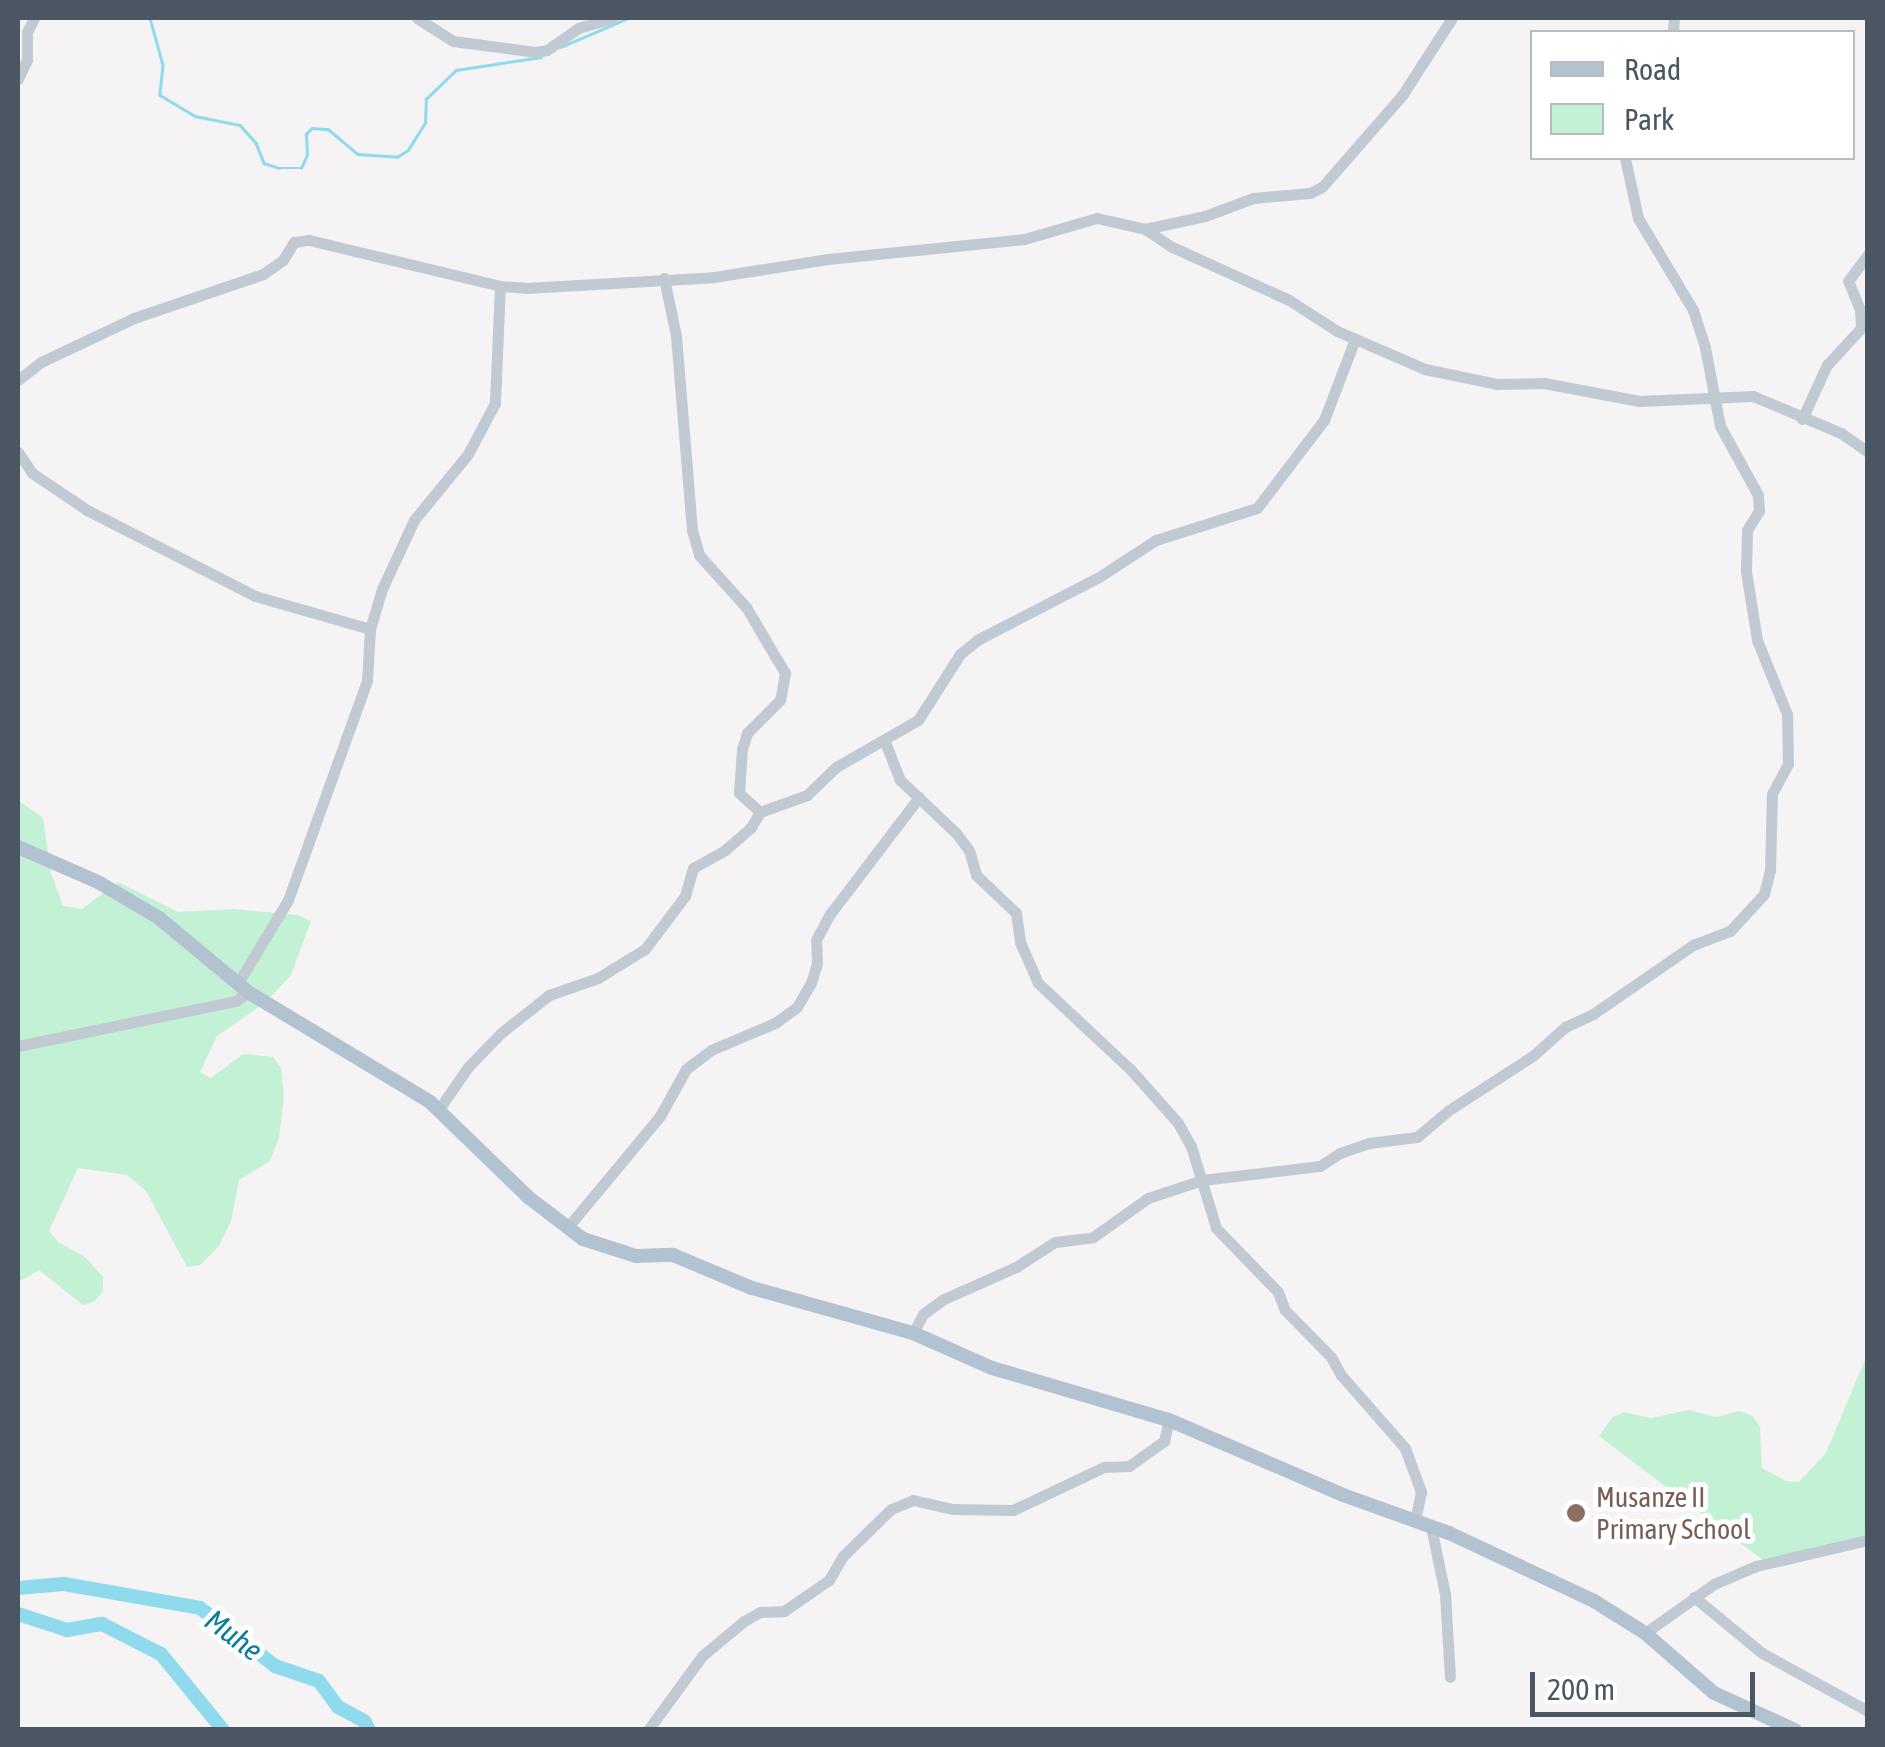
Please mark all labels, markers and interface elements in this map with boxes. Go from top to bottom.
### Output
legend [1530,30,1855,160]
text: Road [1624,52,1681,86]
text: Park [1624,102,1674,136]
place label: Musanze II Primary School [1596,1480,1751,1546]
marker: Musanze II Primary School [1565,1502,1587,1524]
water label: Muhe [198,1602,270,1668]
scale bar [1535,1652,1760,1714]
text: 200 m [1547,1672,1615,1706]

